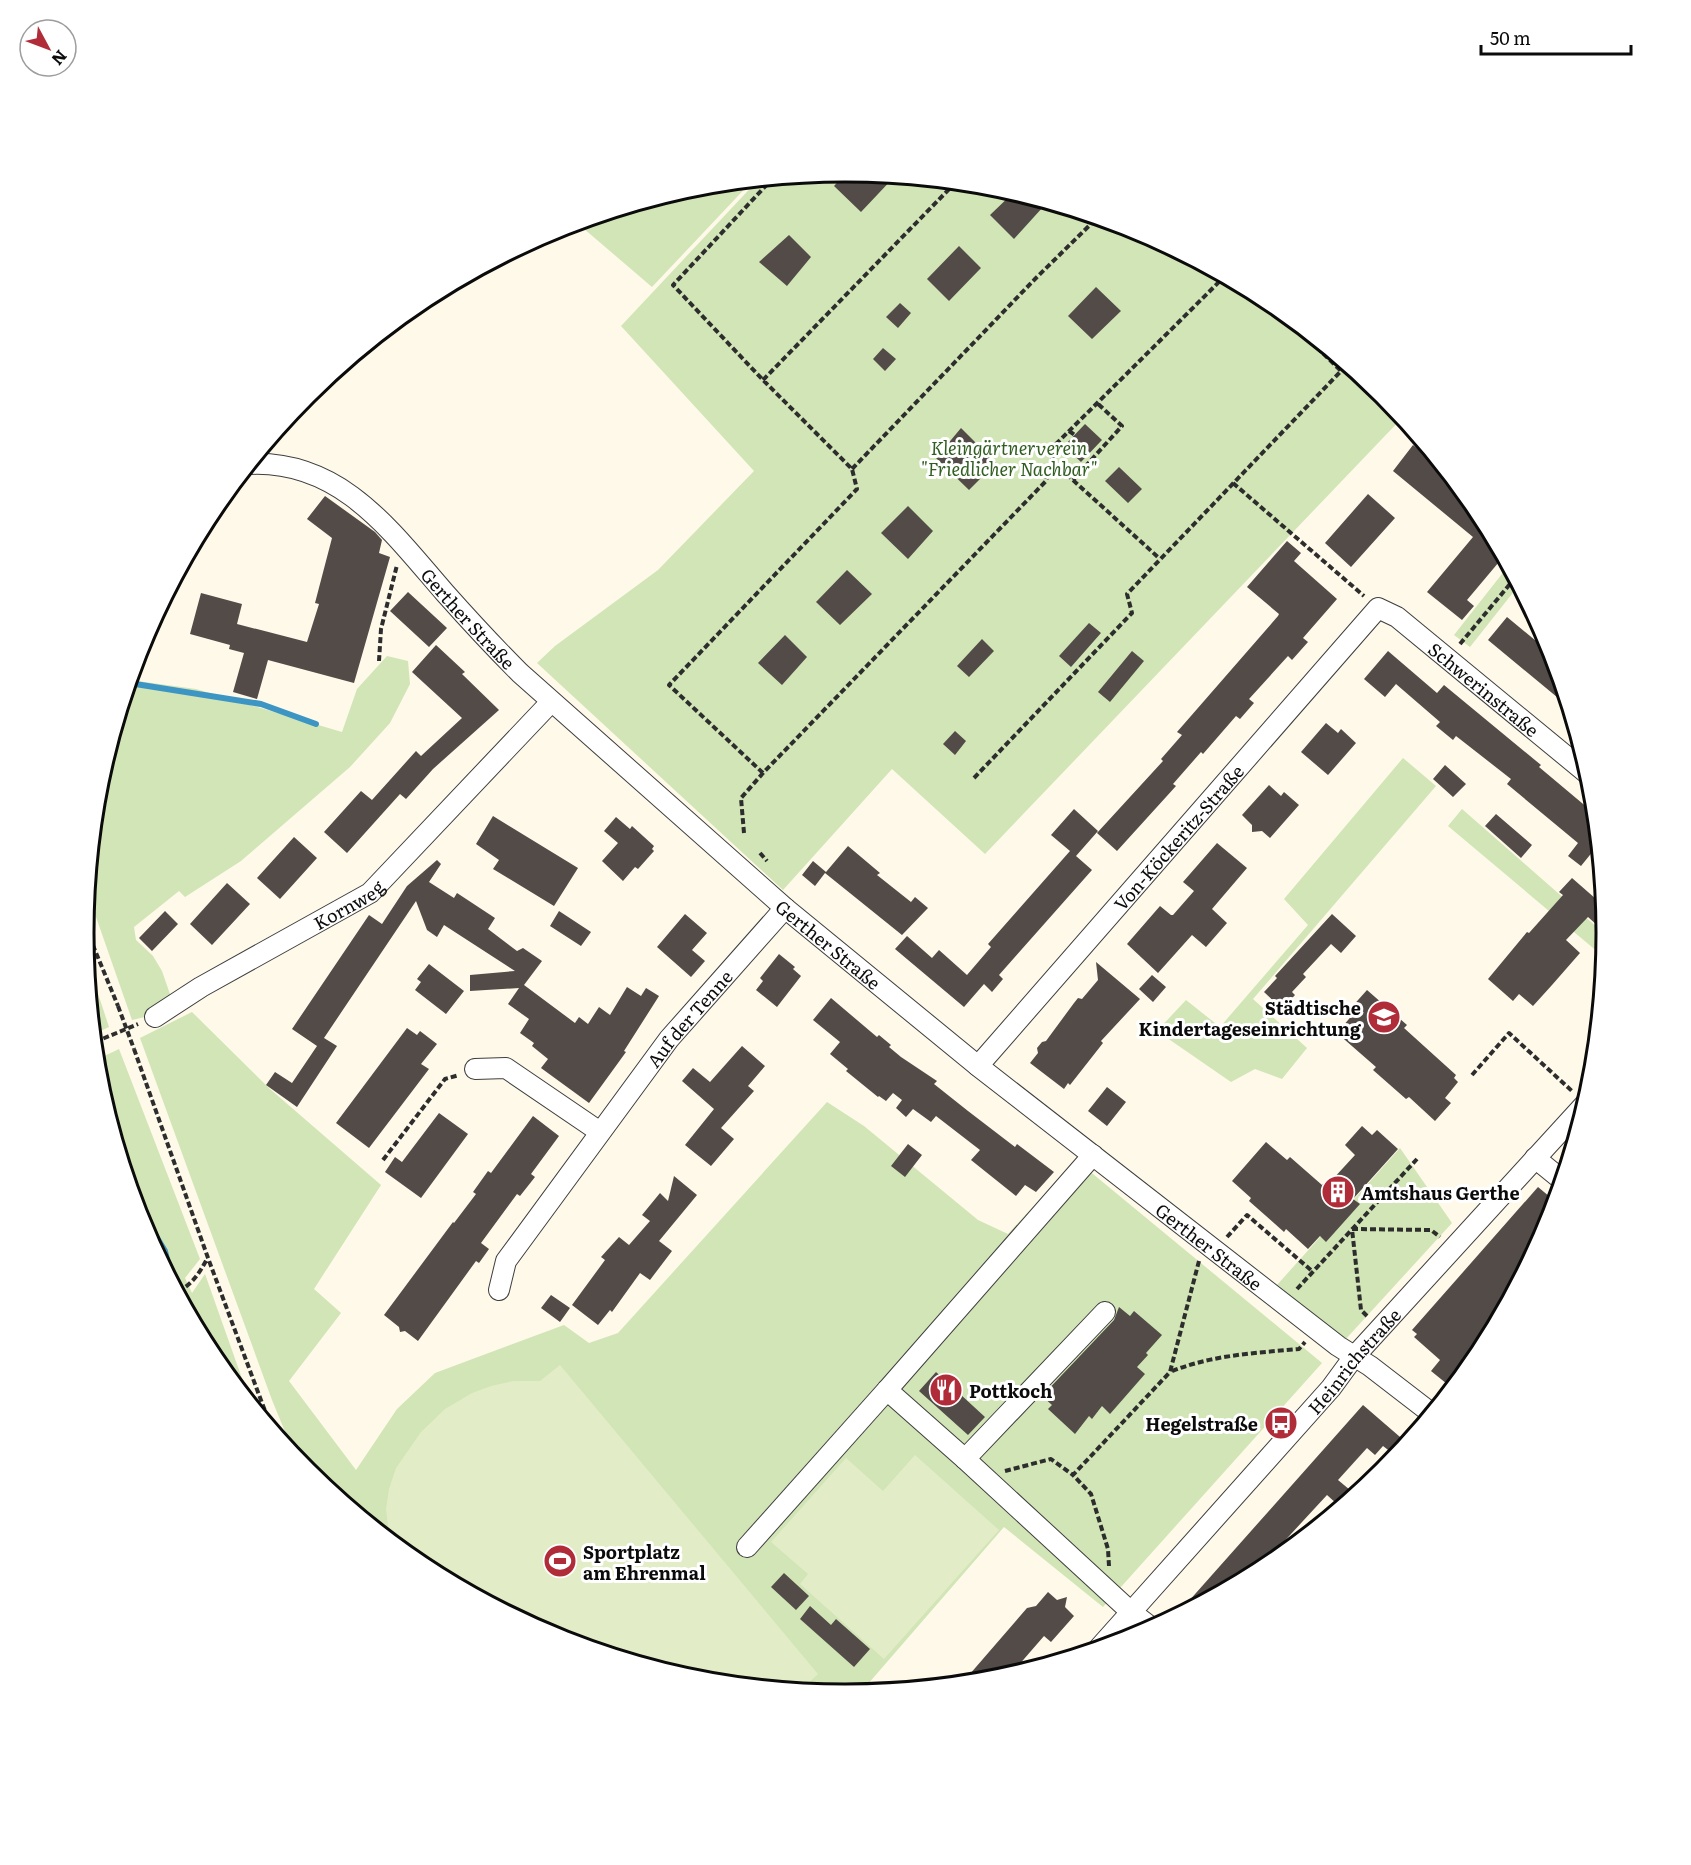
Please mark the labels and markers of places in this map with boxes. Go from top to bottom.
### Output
place label: Städtische Kindertageseinrichtung [1139,994,1362,1042]
school or university icon: Städtische Kindertageseinrichtung [1366,999,1402,1035]
building icon: Amtshaus Gerthe [1320,1174,1356,1210]
place label: Amtshaus Gerthe [1361,1179,1520,1206]
restaurant icon: Pottkoch [928,1372,964,1408]
place label: Pottkoch [969,1377,1052,1404]
bus stop icon: Hegelstraße [1263,1405,1299,1441]
place label: Hegelstraße [1145,1410,1258,1437]
place label: Sportplatz am Ehrenmal [583,1538,706,1586]
sports icon: Sportplatz am Ehrenmal [542,1543,578,1579]

